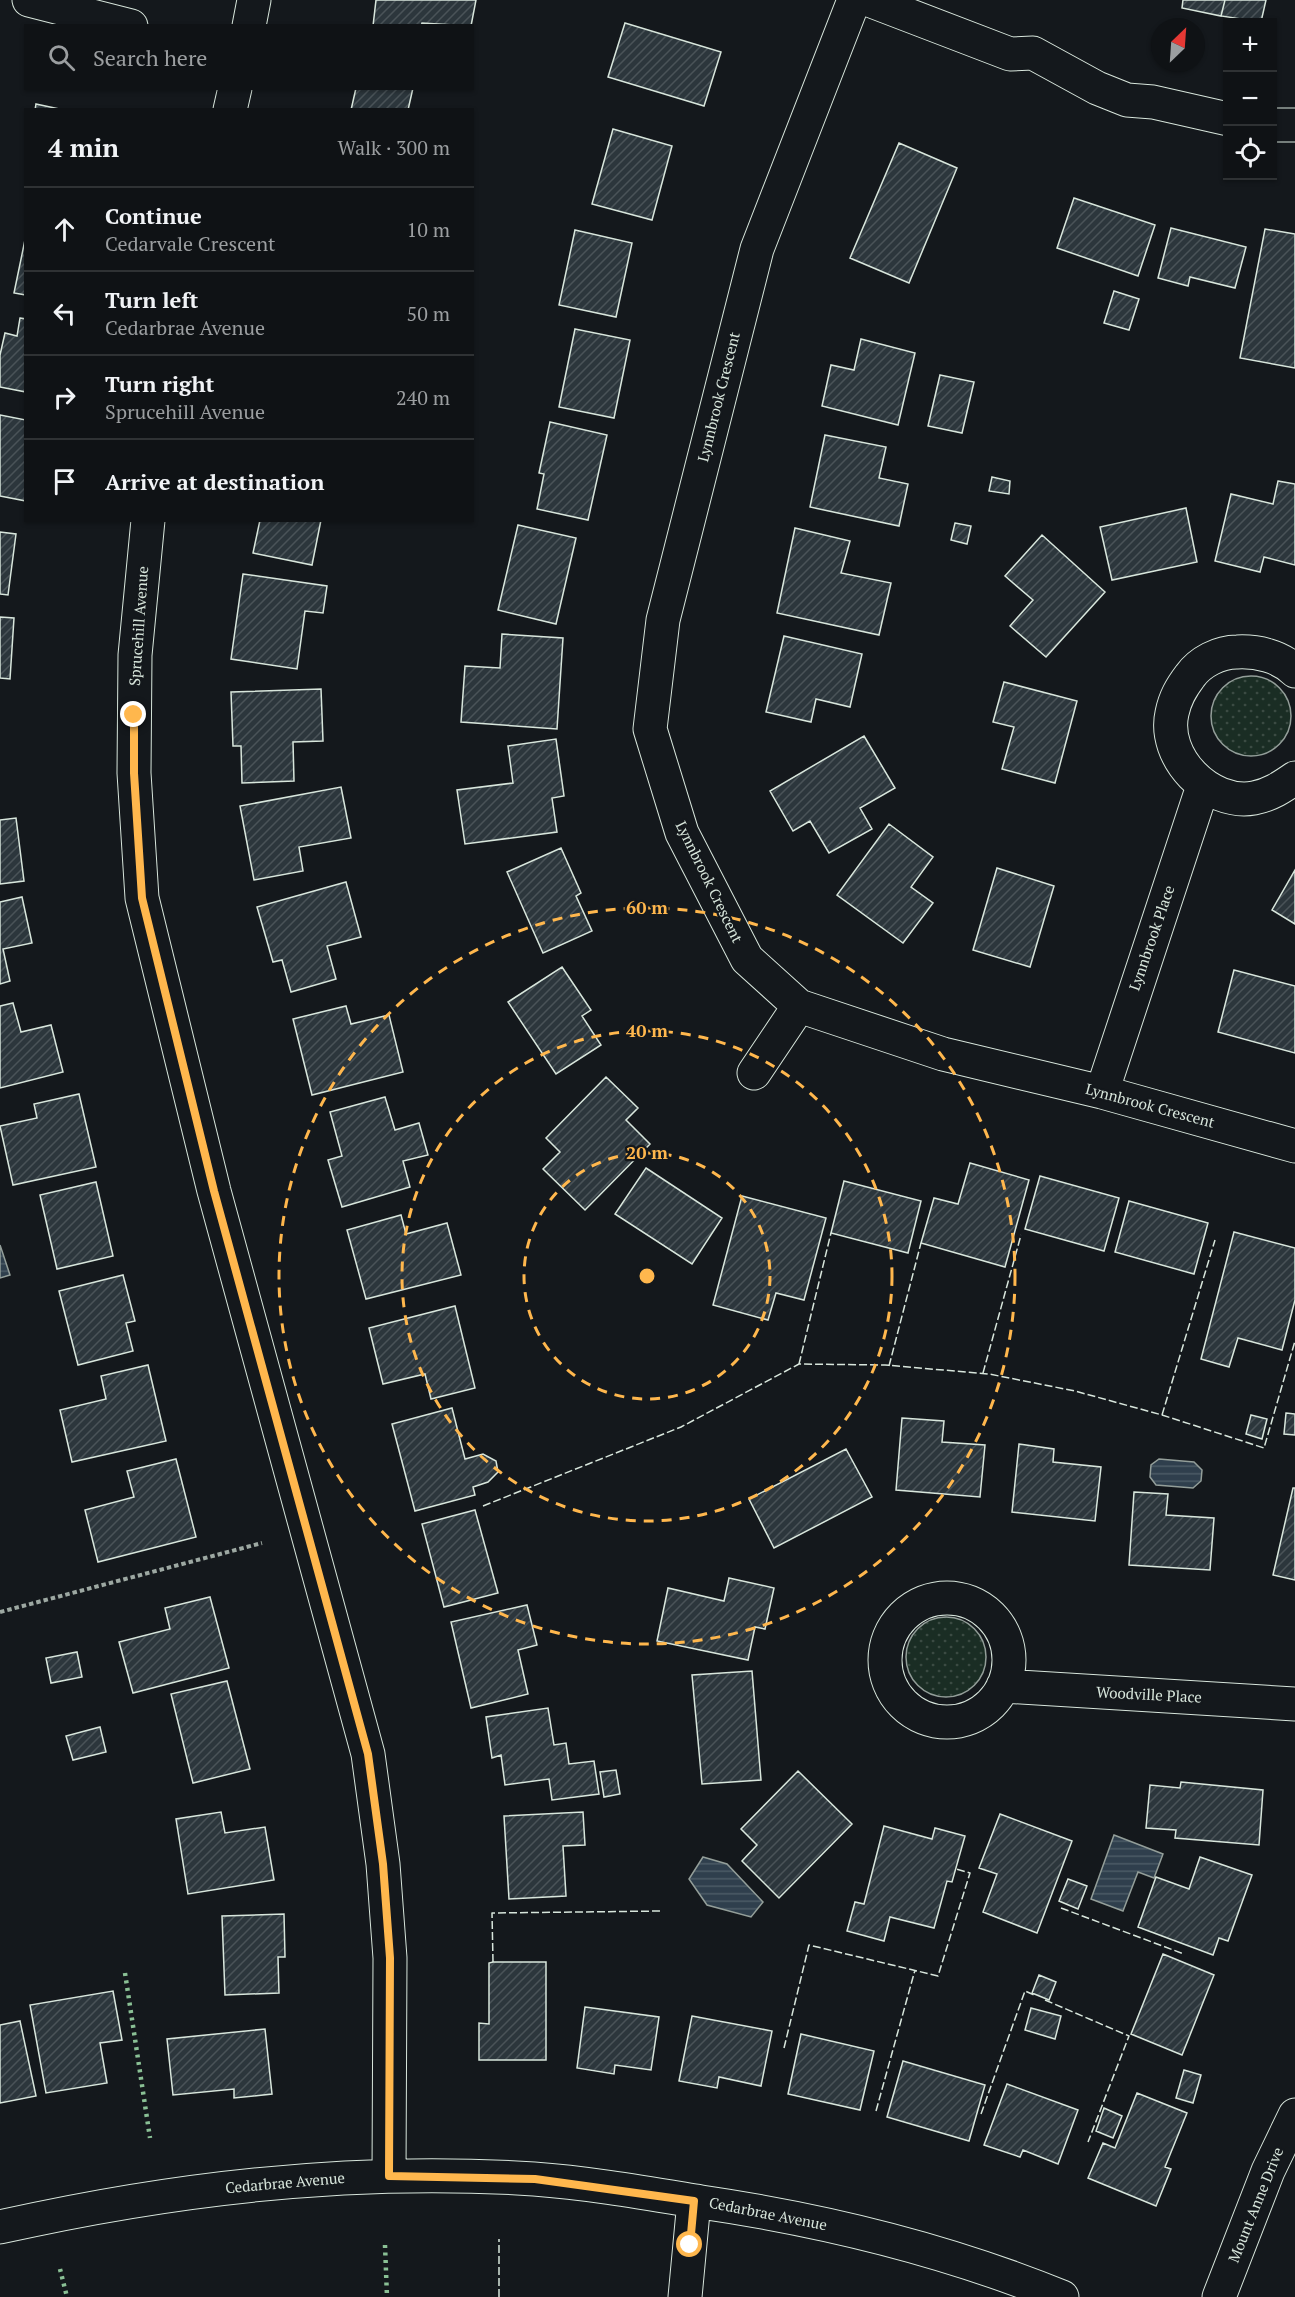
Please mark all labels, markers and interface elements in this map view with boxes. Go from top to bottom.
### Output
north arrow [1151,18,1205,72]
map controls [1223,18,1277,180]
button: + [1223,18,1277,72]
search box [24,24,474,90]
icon: search [45,41,78,74]
text: Search here [93,43,207,72]
button: − [1223,72,1277,126]
button: locate [1223,126,1277,180]
text: 4 min [48,130,119,164]
text: Walk · 300 m [338,134,450,161]
text: Continue [105,201,202,230]
icon: ahead [48,213,81,246]
text: 10 m [407,216,450,243]
text: Cedarvale Crescent [105,230,275,257]
text: Turn left [105,285,198,314]
icon: left [48,297,81,330]
text: 50 m [407,300,450,327]
text: Cedarbrae Avenue [105,314,265,341]
street label: Lynnbrook Crescent [692,329,744,464]
text: Turn right [105,369,214,398]
icon: right [48,381,81,414]
text: 240 m [396,384,450,411]
text: Sprucehill Avenue [105,398,265,425]
icon: arrive [48,465,81,498]
text: Arrive at destination [105,467,324,496]
street label: Sprucehill Avenue [124,565,152,686]
route end [120,701,146,727]
street label: Lynnbrook Crescent [672,817,748,946]
street label: Lynnbrook Place [1124,882,1178,993]
text: 60 m [626,895,668,919]
text: 40 m [626,1018,668,1042]
street label: Lynnbrook Crescent [1083,1078,1218,1132]
text: 20 m [626,1140,668,1164]
centre of rings [637,1266,657,1286]
street label: Woodville Place [1096,1681,1202,1707]
street label: Mount Anne Drive [1223,2144,1287,2265]
street label: Cedarbrae Avenue [224,2167,346,2197]
street label: Cedarbrae Avenue [707,2192,829,2234]
route start [676,2231,702,2257]

